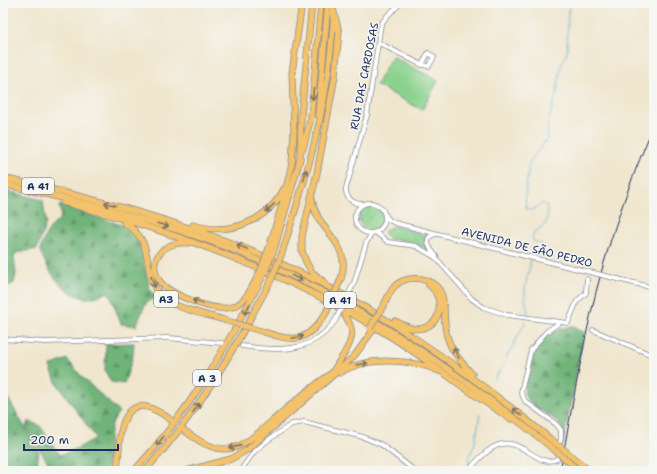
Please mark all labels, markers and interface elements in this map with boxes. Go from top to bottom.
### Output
street label: RUA DAS CARDOSAS [347,21,382,131]
one-way arrow [309,87,316,100]
one-way arrow [302,169,310,182]
road number: A 41 [22,178,54,194]
one-way arrow [104,199,117,207]
one-way arrow [265,203,275,213]
one-way arrow [156,222,169,229]
street label: AVENIDA DE SÃO PEDRO [460,223,594,271]
one-way arrow [237,243,249,251]
one-way arrow [149,275,157,287]
one-way arrow [291,275,303,282]
road number: A3 [154,291,178,307]
road number: A 41 [324,292,356,308]
one-way arrow [192,297,204,305]
one-way arrow [242,303,250,315]
one-way arrow [292,332,305,340]
one-way arrow [451,347,459,359]
one-way arrow [356,360,369,368]
road number: A 3 [193,370,221,386]
one-way arrow [192,403,200,414]
one-way arrow [512,408,523,417]
scale bar [24,426,118,452]
text: 200 m [30,432,69,448]
one-way arrow [156,436,165,447]
one-way arrow [229,443,242,451]

